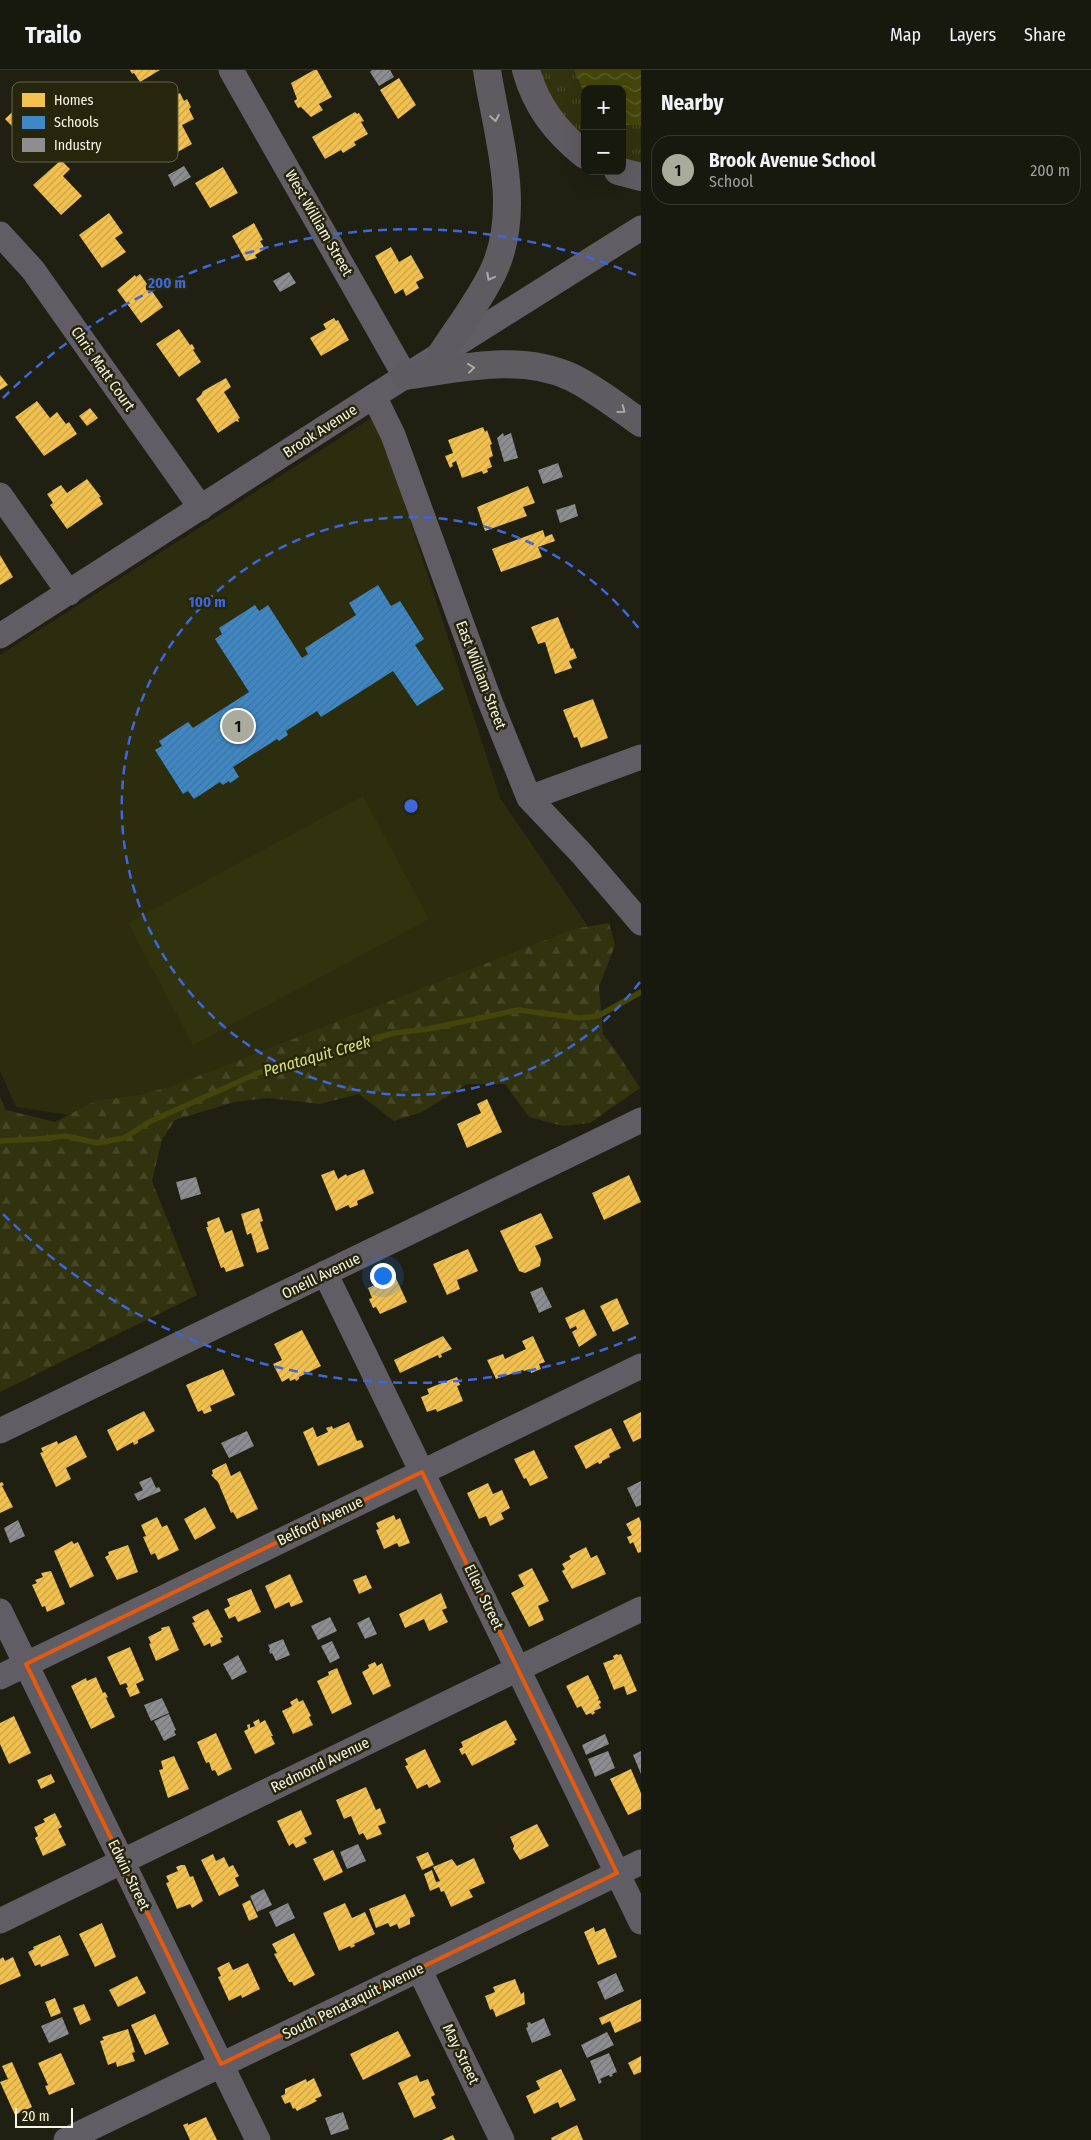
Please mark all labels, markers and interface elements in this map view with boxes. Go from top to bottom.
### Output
text: Trailo [25,21,82,49]
text: Map [890,24,921,46]
text: Layers [949,24,996,46]
text: Share [1024,24,1066,46]
legend [12,82,178,162]
map controls [581,85,626,175]
button: + [581,85,626,130]
text: Nearby [661,90,723,116]
text: Homes [54,92,94,109]
text: Schools [54,114,99,131]
one-way arrow [489,114,499,122]
button: − [581,130,626,175]
text: Industry [54,137,102,154]
text: Brook Avenue School [709,149,876,172]
text: 1 [675,161,681,180]
text: 200 m [1030,161,1070,180]
street label: West William Street [281,167,357,279]
text: School [709,172,753,191]
one-way arrow [486,272,496,281]
text: 200 m [147,274,186,292]
street label: Chris Matt Court [67,323,139,415]
one-way arrow [468,363,476,374]
street label: Brook Avenue [280,400,360,462]
one-way arrow [616,404,626,413]
text: 100 m [188,593,226,611]
street label: East William Street [452,618,510,732]
pin: 1 [222,707,254,745]
centre of rings [402,797,420,815]
water label: Penataquit Creek [261,1032,373,1080]
street label: Oneill Avenue [279,1249,363,1303]
your location [370,1263,396,1289]
street label: Belford Avenue [274,1492,366,1550]
street label: Ellen Street [460,1561,508,1633]
street label: Redmond Avenue [268,1733,372,1797]
street label: Edwin Street [104,1837,154,1913]
street label: South Penataquit Avenue [279,1959,427,2043]
street label: May Street [439,2021,483,2087]
scale bar [15,2105,72,2128]
text: 20 m [22,2108,50,2125]

